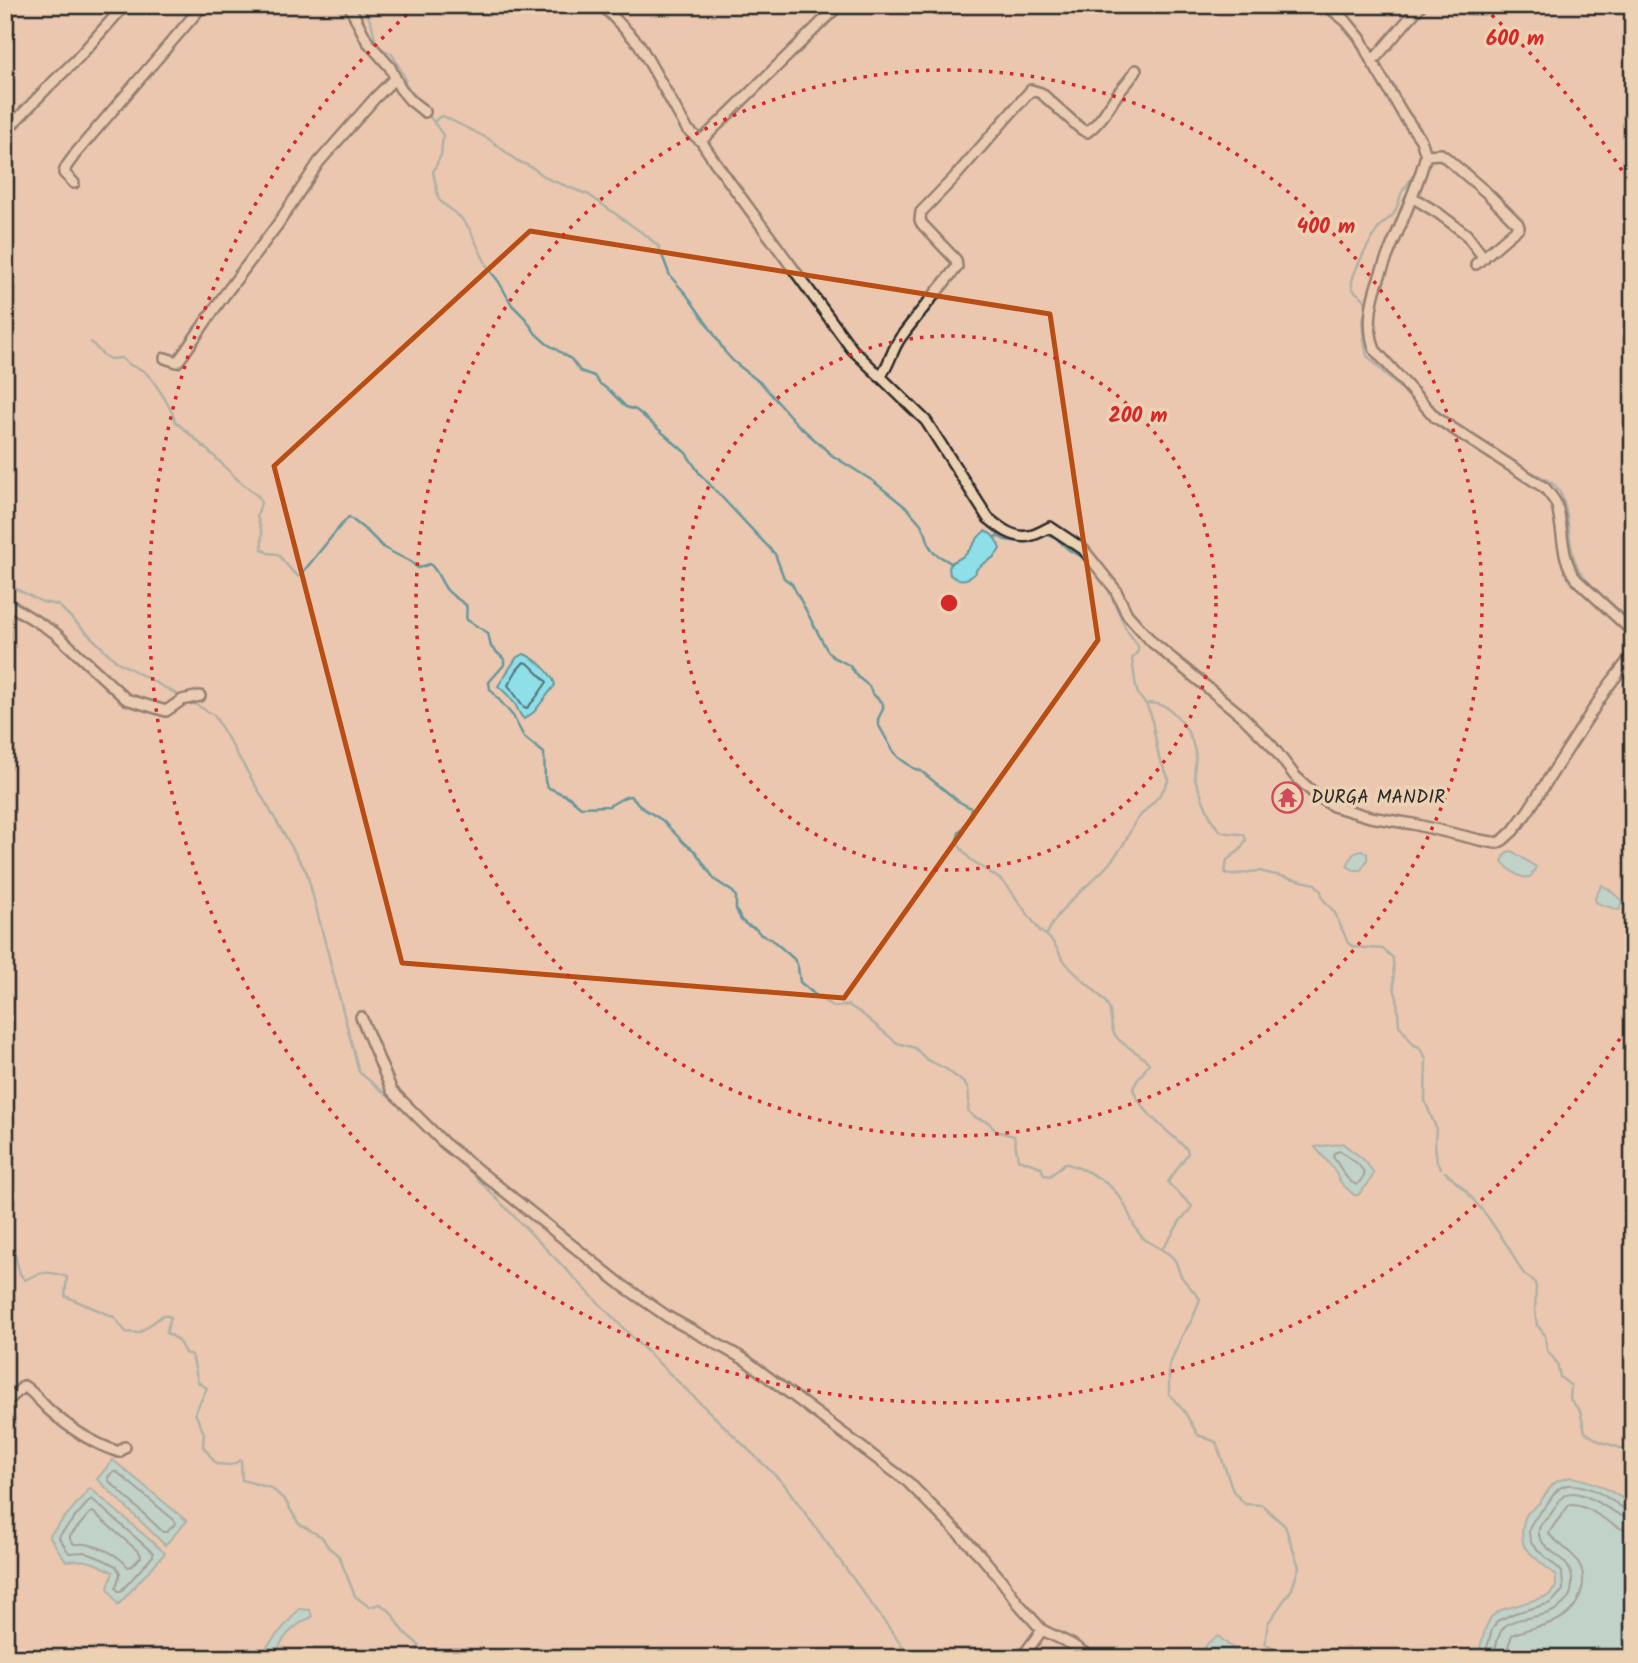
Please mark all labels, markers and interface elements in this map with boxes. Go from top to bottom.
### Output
text: 600 m [1486,23,1544,56]
text: 400 m [1297,211,1355,244]
text: 200 m [1108,400,1168,433]
centre of rings [937,591,961,615]
temple icon: DURGA MANDIR [1271,781,1305,815]
place label: DURGA MANDIR [1311,783,1445,813]

